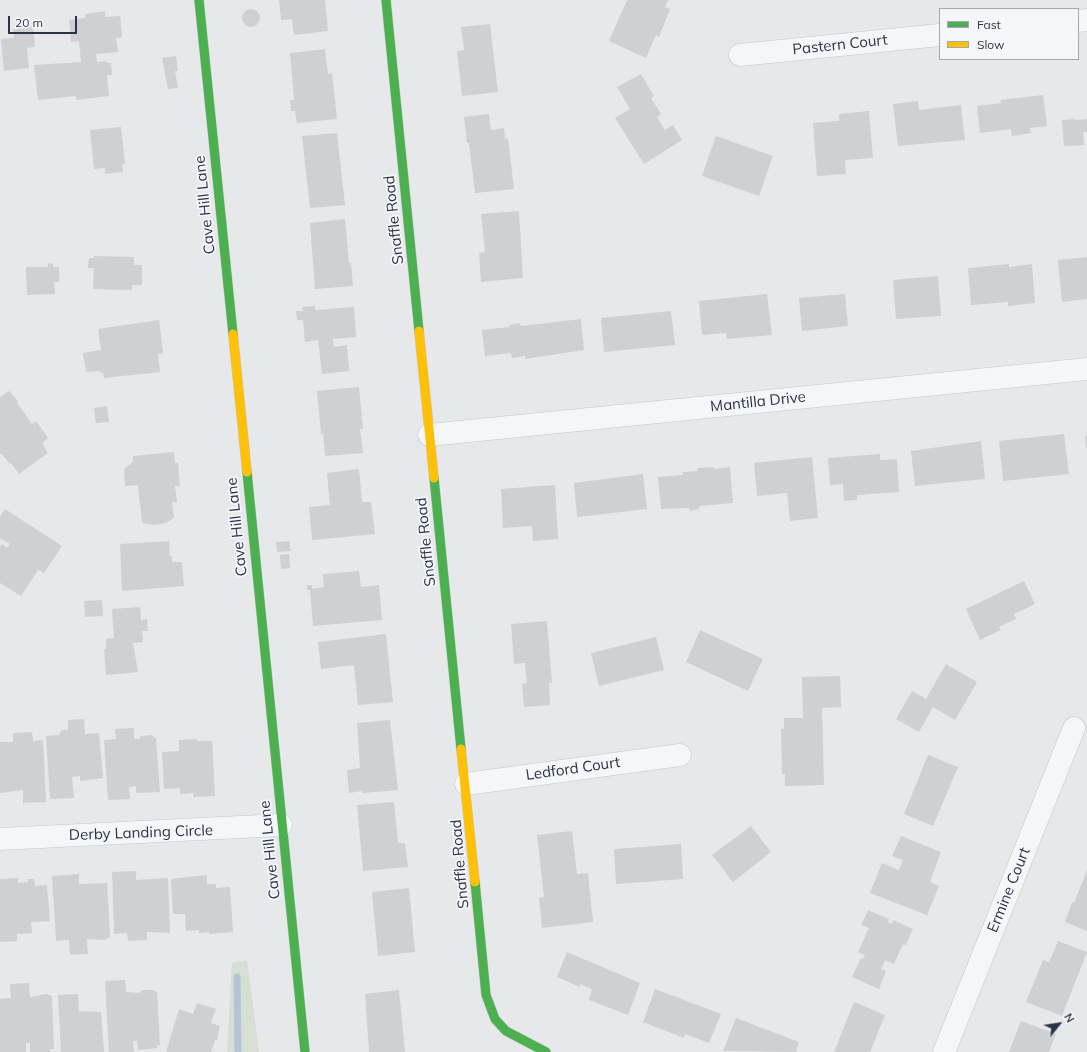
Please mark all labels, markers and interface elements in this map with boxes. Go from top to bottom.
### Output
scale bar [10,8,79,34]
legend [939,8,1079,60]
text: 20 m [15,15,43,30]
text: Fast [977,17,1001,32]
street label: Pastern Court [792,31,888,59]
text: Slow [977,37,1005,52]
street label: Cave Hill Lane [191,155,219,255]
street label: Snaffle Road [380,175,408,265]
street label: Mantilla Drive [709,388,807,416]
street label: Cave Hill Lane [223,477,251,577]
street label: Snaffle Road [412,497,440,587]
street label: Ledford Court [525,753,621,785]
street label: Cave Hill Lane [256,800,284,900]
street label: Snaffle Road [447,819,473,909]
street label: Derby Landing Circle [69,821,213,845]
street label: Ermine Court [984,845,1034,935]
north arrow [1039,1004,1079,1044]
text: N [1061,1011,1078,1025]

